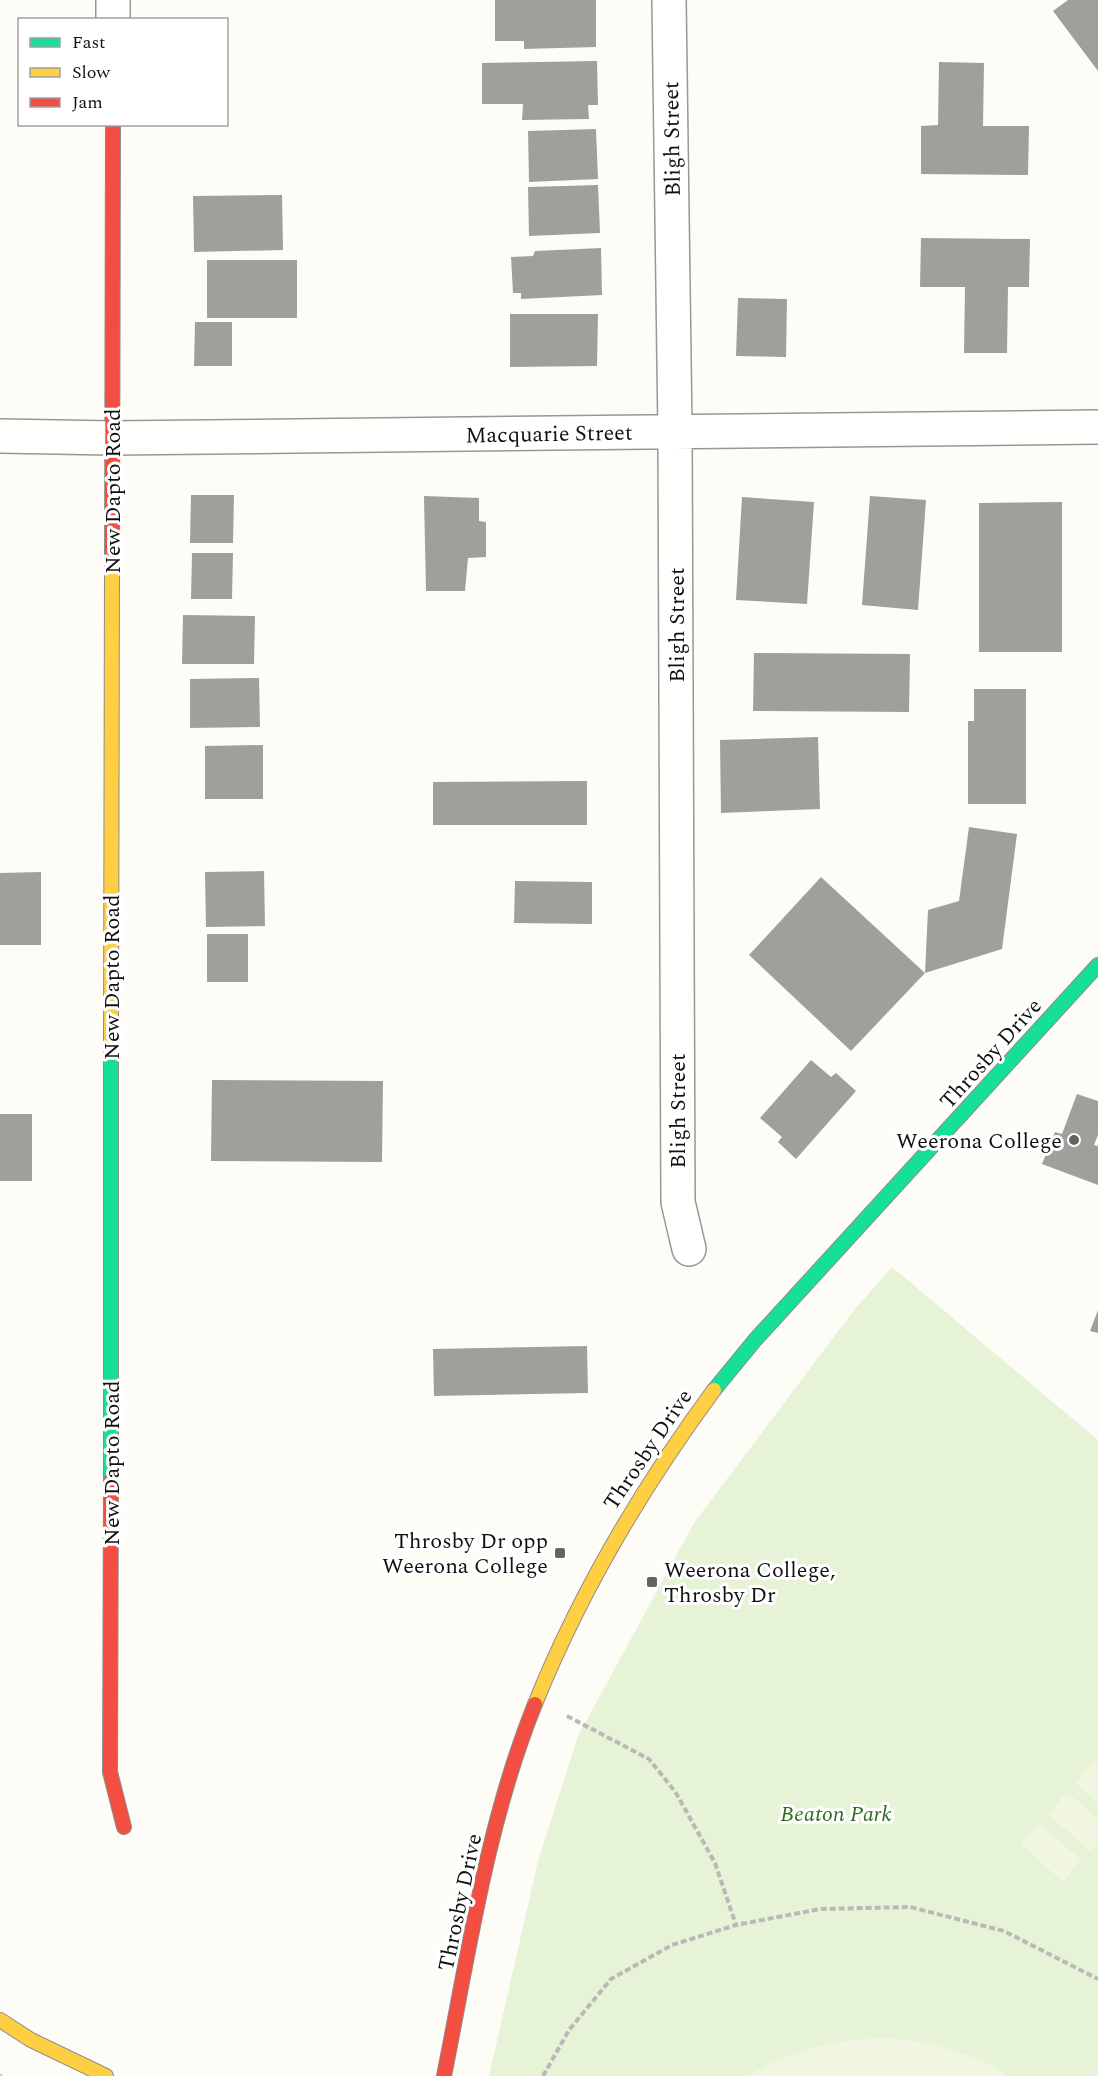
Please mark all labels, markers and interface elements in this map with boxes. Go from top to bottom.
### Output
legend [18,18,228,126]
text: Fast [72,29,105,56]
text: Slow [72,59,111,86]
street label: Bligh Street [655,81,690,197]
text: Jam [72,89,103,116]
street label: New Dapto Road [97,408,130,574]
street label: Macquarie Street [465,417,633,452]
street label: Bligh Street [661,567,694,683]
street label: New Dapto Road [96,894,129,1060]
street label: Throsby Drive [932,991,1050,1117]
street label: Bligh Street [662,1053,695,1169]
place label: Weerona College [896,1125,1062,1158]
marker: Weerona College [1067,1133,1081,1147]
street label: New Dapto Road [96,1380,129,1546]
street label: Throsby Drive [595,1383,701,1517]
place label: Throsby Dr opp Weerona College [382,1525,548,1583]
marker: Throsby Dr opp Weerona College [553,1546,567,1560]
place label: Weerona College, Throsby Dr [664,1554,835,1612]
marker: Weerona College, Throsby Dr [645,1575,659,1589]
park label: Beaton Park [780,1798,892,1831]
street label: Throsby Drive [430,1831,491,1974]

